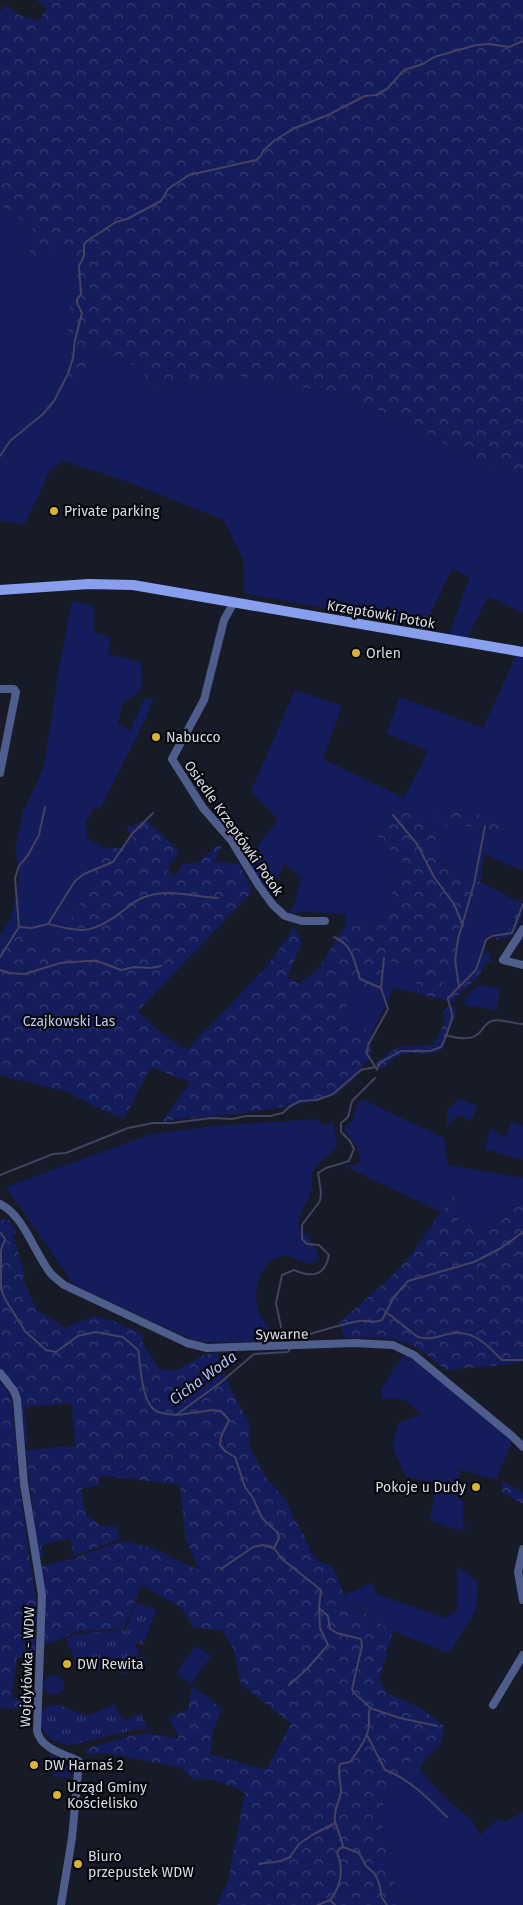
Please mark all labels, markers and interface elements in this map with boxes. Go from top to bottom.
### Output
place label: Private parking [64,503,160,520]
marker: Private parking [48,505,60,517]
street label: Krzeptówki Potok [326,597,437,633]
place label: Orlen [366,645,401,662]
marker: Orlen [350,647,362,659]
place label: Nabucco [166,729,221,746]
marker: Nabucco [150,731,162,743]
street label: Osiedle Krzeptówki Potok [180,757,287,900]
park label: Czajkowski Las [23,1013,116,1030]
street label: Sywarne [255,1326,309,1343]
water label: Cicha Woda [166,1348,240,1408]
place label: Pokoje u Dudy [375,1479,466,1496]
marker: Pokoje u Dudy [470,1481,482,1493]
street label: Wojdyłówka - WDW [17,1606,38,1728]
place label: DW Rewita [77,1656,144,1673]
marker: DW Rewita [61,1658,73,1670]
place label: DW Harnaś 2 [44,1757,124,1774]
marker: DW Harnaś 2 [28,1759,40,1771]
place label: Urząd Gminy Kościelisko [67,1779,147,1812]
marker: Urząd Gminy Kościelisko [51,1789,63,1801]
place label: Biuro przepustek WDW [88,1848,194,1881]
marker: Biuro przepustek WDW [72,1858,84,1870]

